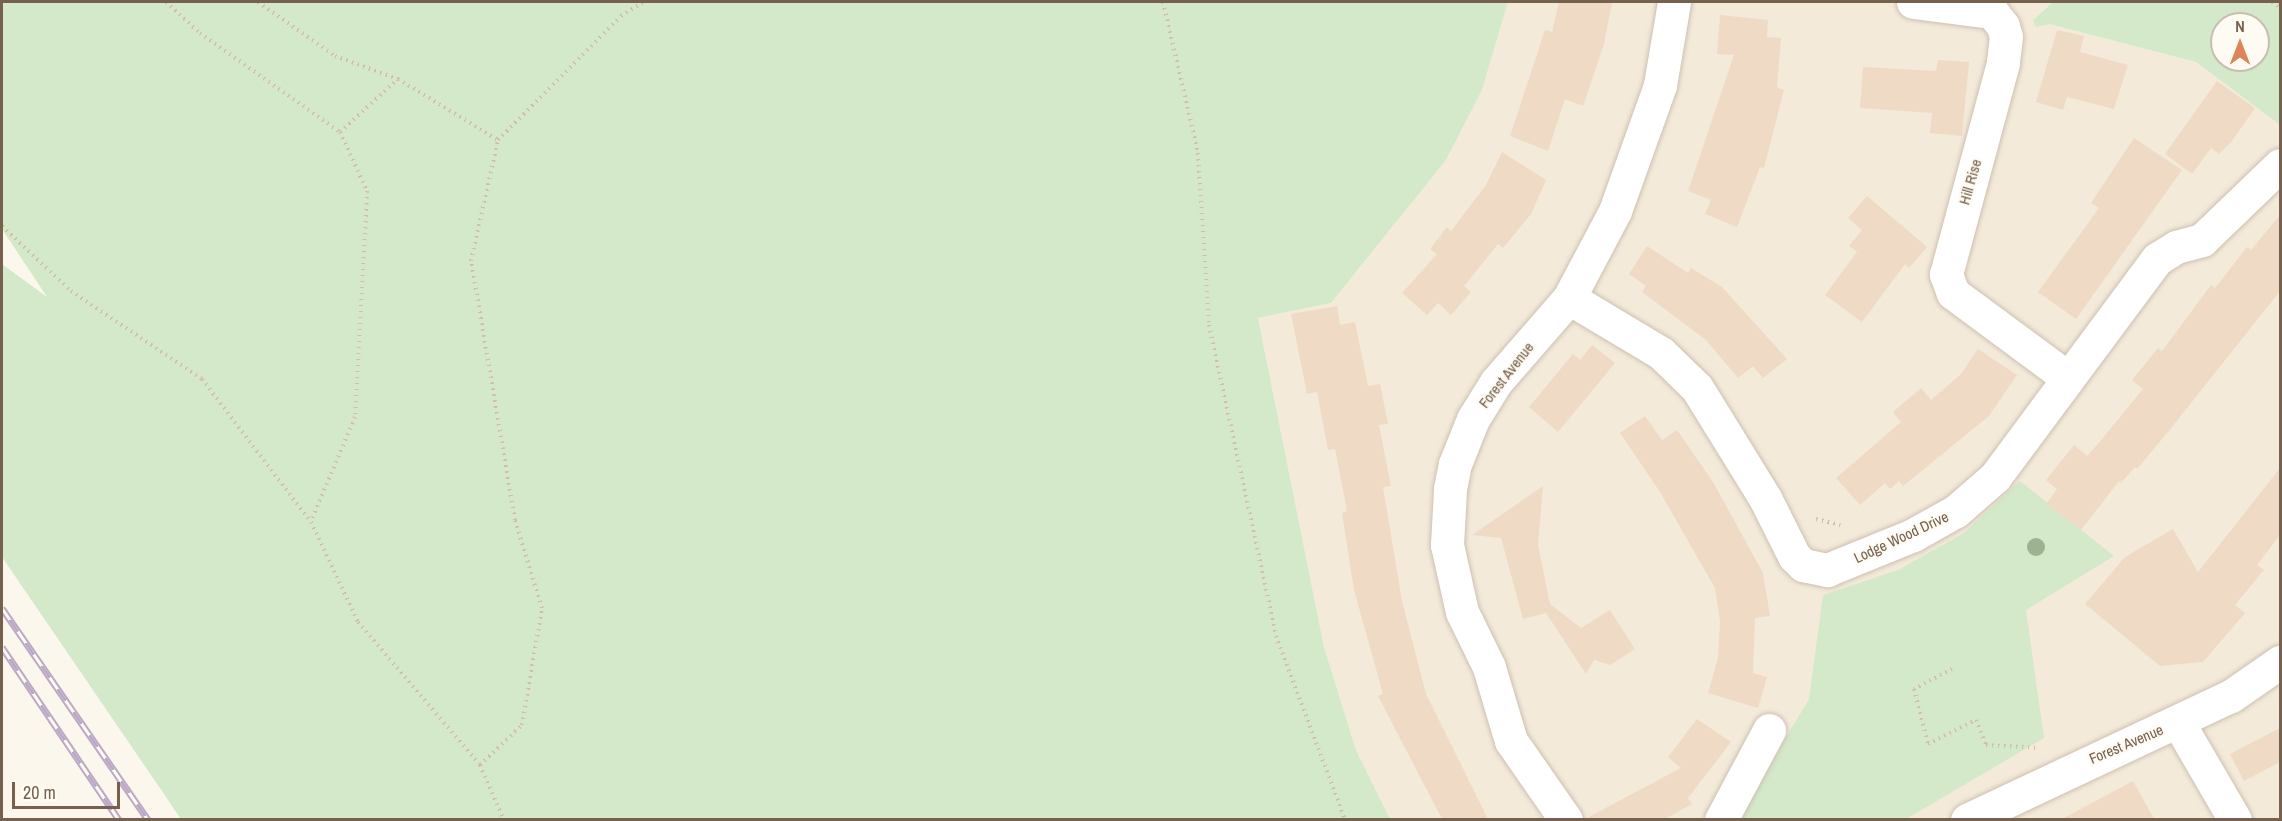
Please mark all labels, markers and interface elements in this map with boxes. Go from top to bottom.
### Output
north arrow [2210,12,2270,72]
text: N [2235,15,2245,37]
street label: Hill Rise [1955,157,1985,207]
street label: Forest Avenue [1475,338,1537,412]
street label: Lodge Wood Drive [1851,507,1951,567]
street label: Forest Avenue [2086,720,2166,768]
scale bar [15,770,123,808]
text: 20 m [23,780,56,805]

